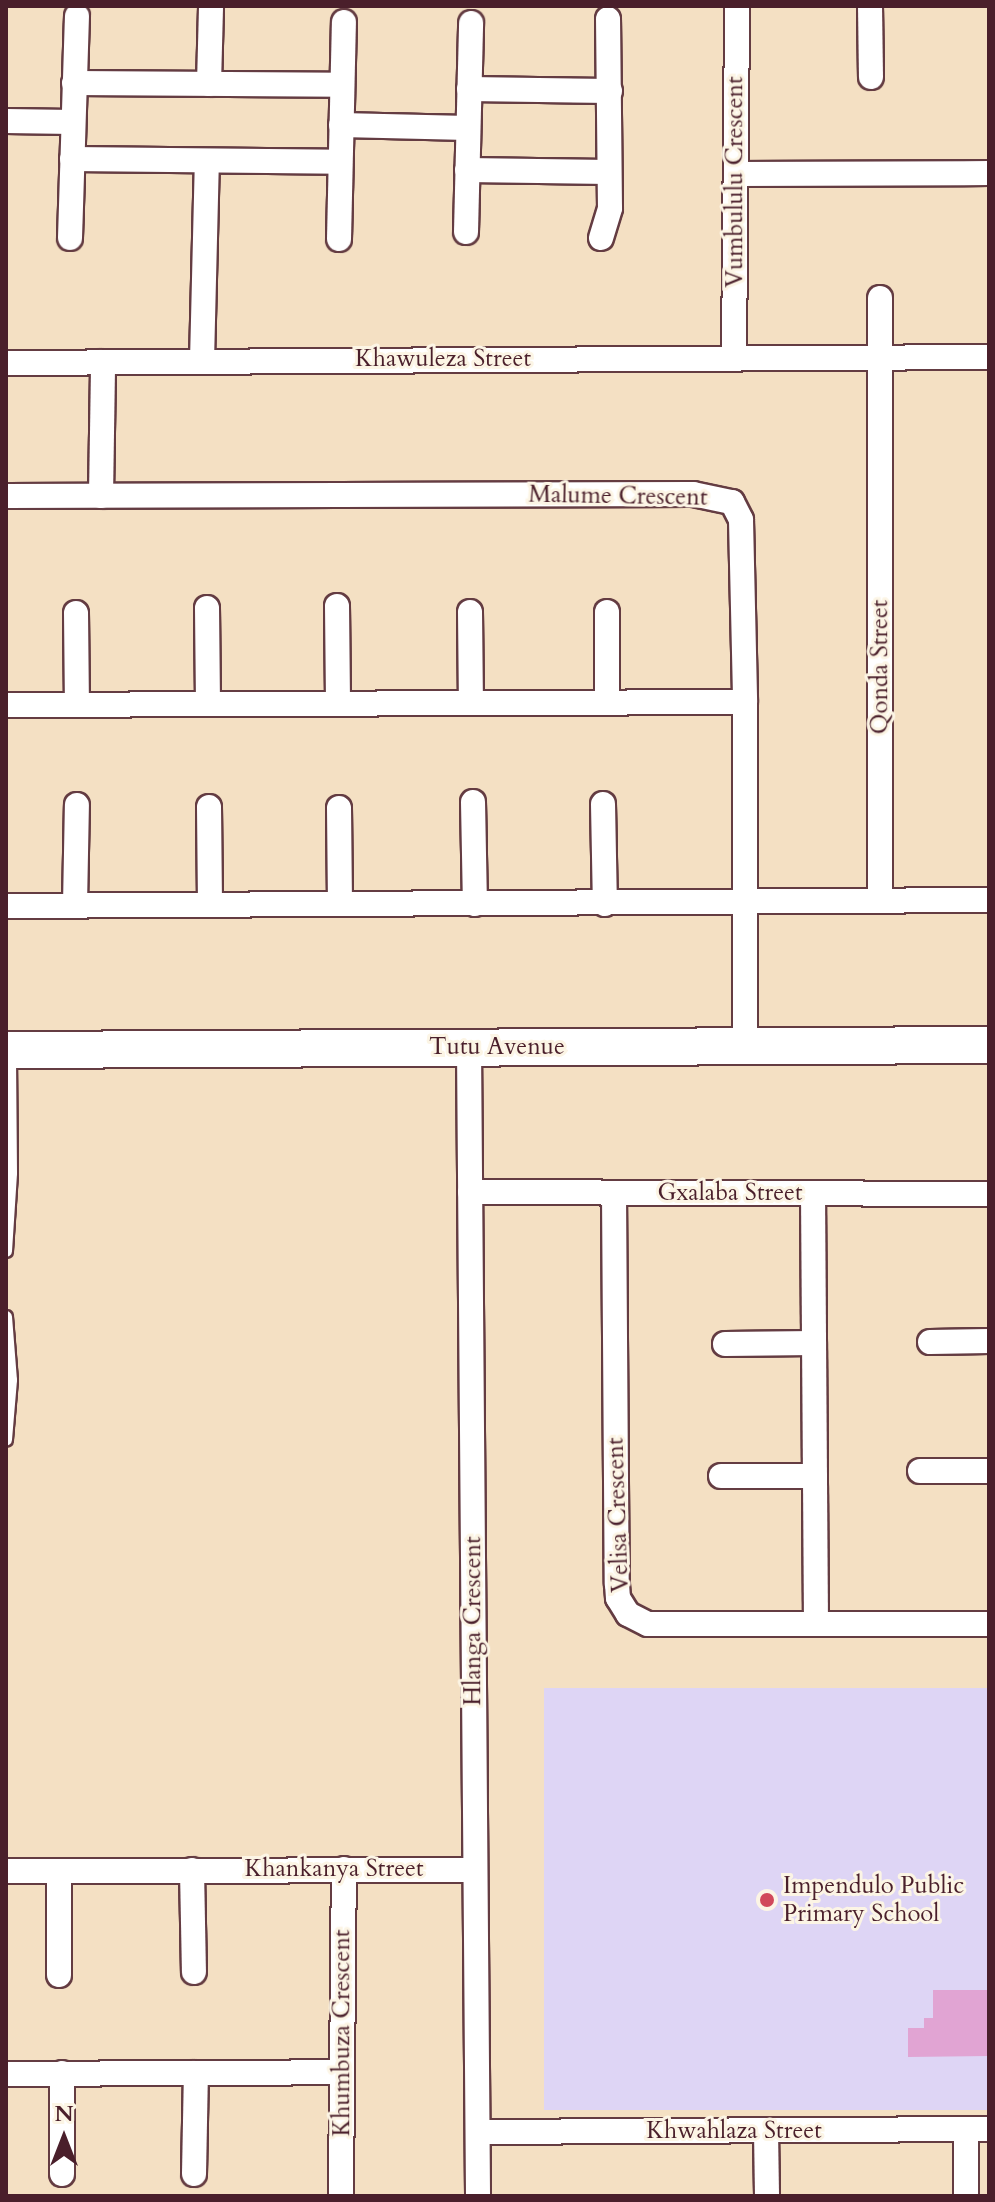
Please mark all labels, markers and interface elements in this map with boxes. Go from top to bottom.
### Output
street label: Vumbululu Crescent [721,76,749,288]
street label: Khawuleza Street [355,345,531,373]
street label: Malume Crescent [528,480,708,512]
street label: Qonda Street [866,600,894,734]
street label: Tutu Avenue [429,1033,565,1061]
street label: Gxalaba Street [657,1179,803,1207]
street label: Velisa Crescent [601,1437,635,1593]
street label: Hlanga Crescent [459,1536,487,1706]
street label: Khankanya Street [244,1855,424,1883]
place label: Impendulo Public Primary School [783,1872,964,1928]
marker: Impendulo Public Primary School [758,1891,776,1909]
street label: Khumbuza Crescent [328,1929,356,2137]
north arrow [24,2098,104,2178]
text: N [54,2099,74,2129]
street label: Khwahlaza Street [646,2117,822,2145]

